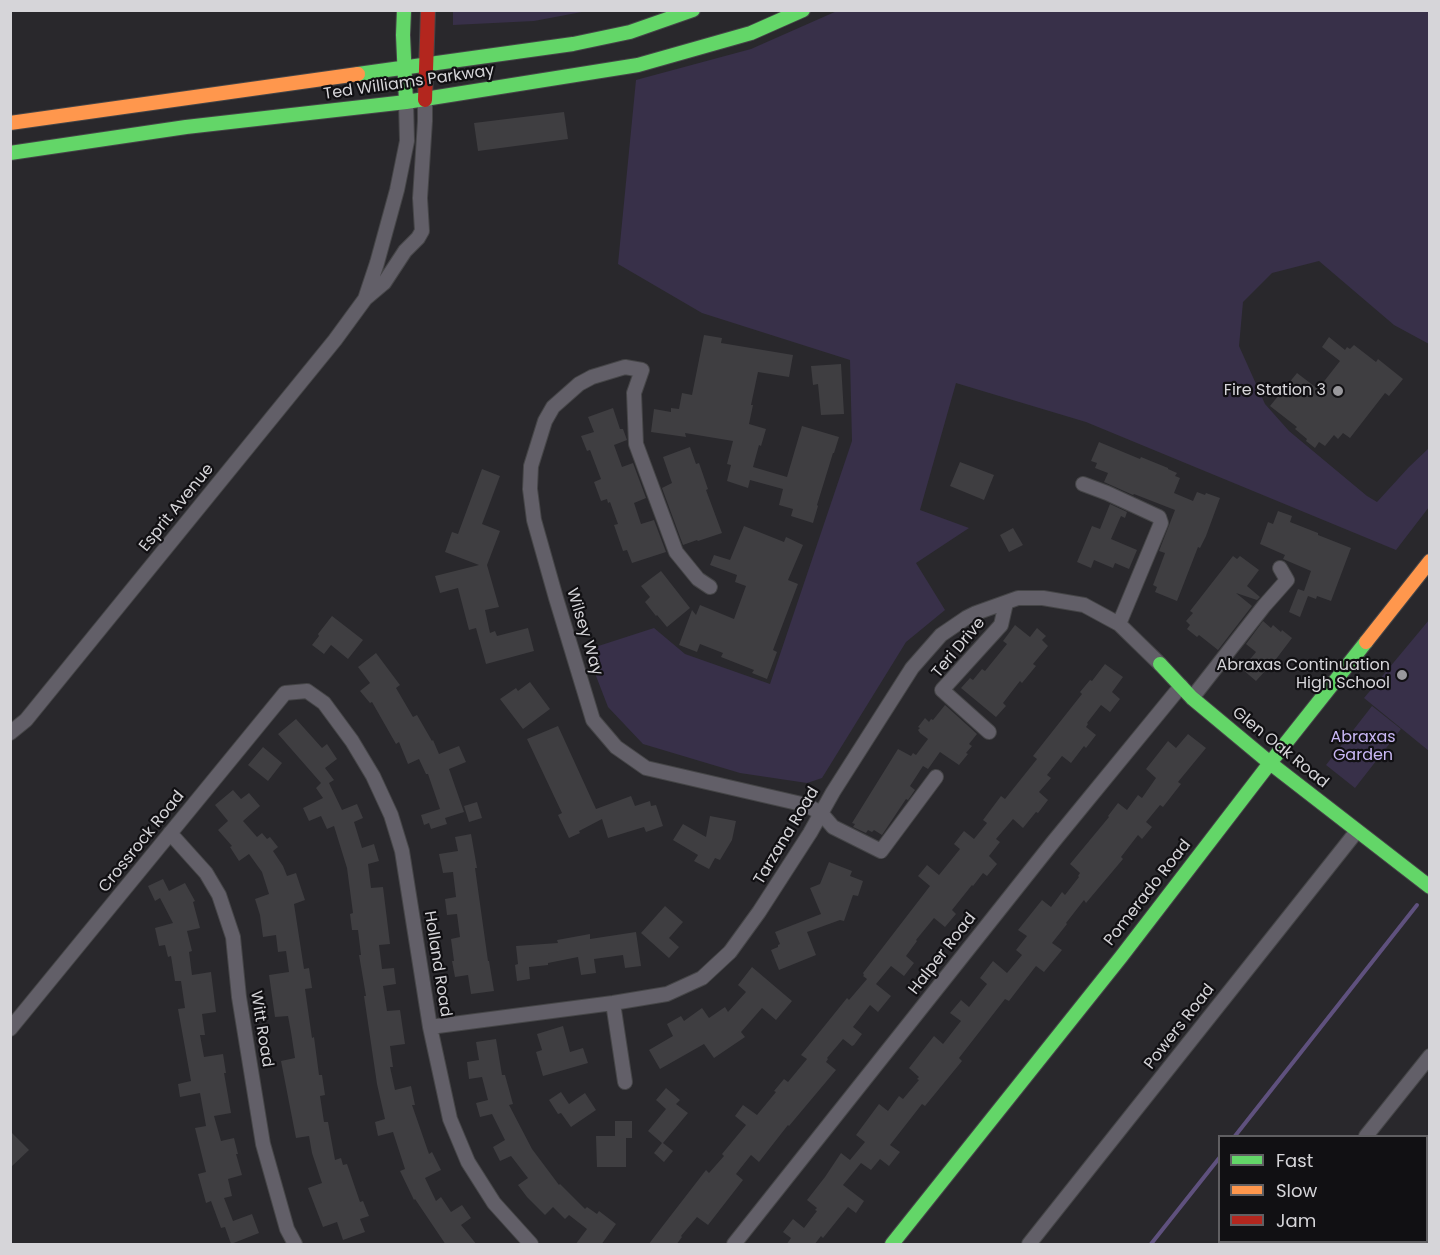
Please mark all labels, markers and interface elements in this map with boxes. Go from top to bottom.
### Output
street label: Ted Williams Parkway [322,62,496,104]
place label: Fire Station 3 [1224,381,1326,401]
marker: Fire Station 3 [1331,384,1345,398]
street label: Esprit Avenue [136,460,218,556]
street label: Wilsey Way [562,586,606,678]
street label: Teri Drive [928,614,990,682]
place label: Abraxas Continuation High School [1216,656,1390,694]
marker: Abraxas Continuation High School [1395,668,1409,682]
street label: Glen Oak Road [1228,703,1332,793]
park label: Abraxas Garden [1330,728,1396,766]
street label: Tarzana Road [750,784,824,888]
street label: Crossrock Road [95,787,189,897]
street label: Pomerado Road [1101,836,1195,950]
street label: Halper Road [905,909,981,999]
street label: Holland Road [419,910,455,1018]
street label: Powers Road [1141,981,1219,1073]
street label: Witt Road [245,989,277,1069]
legend [1218,1135,1428,1243]
text: Fast [1276,1148,1313,1173]
text: Slow [1276,1178,1317,1203]
text: Jam [1276,1208,1316,1233]

